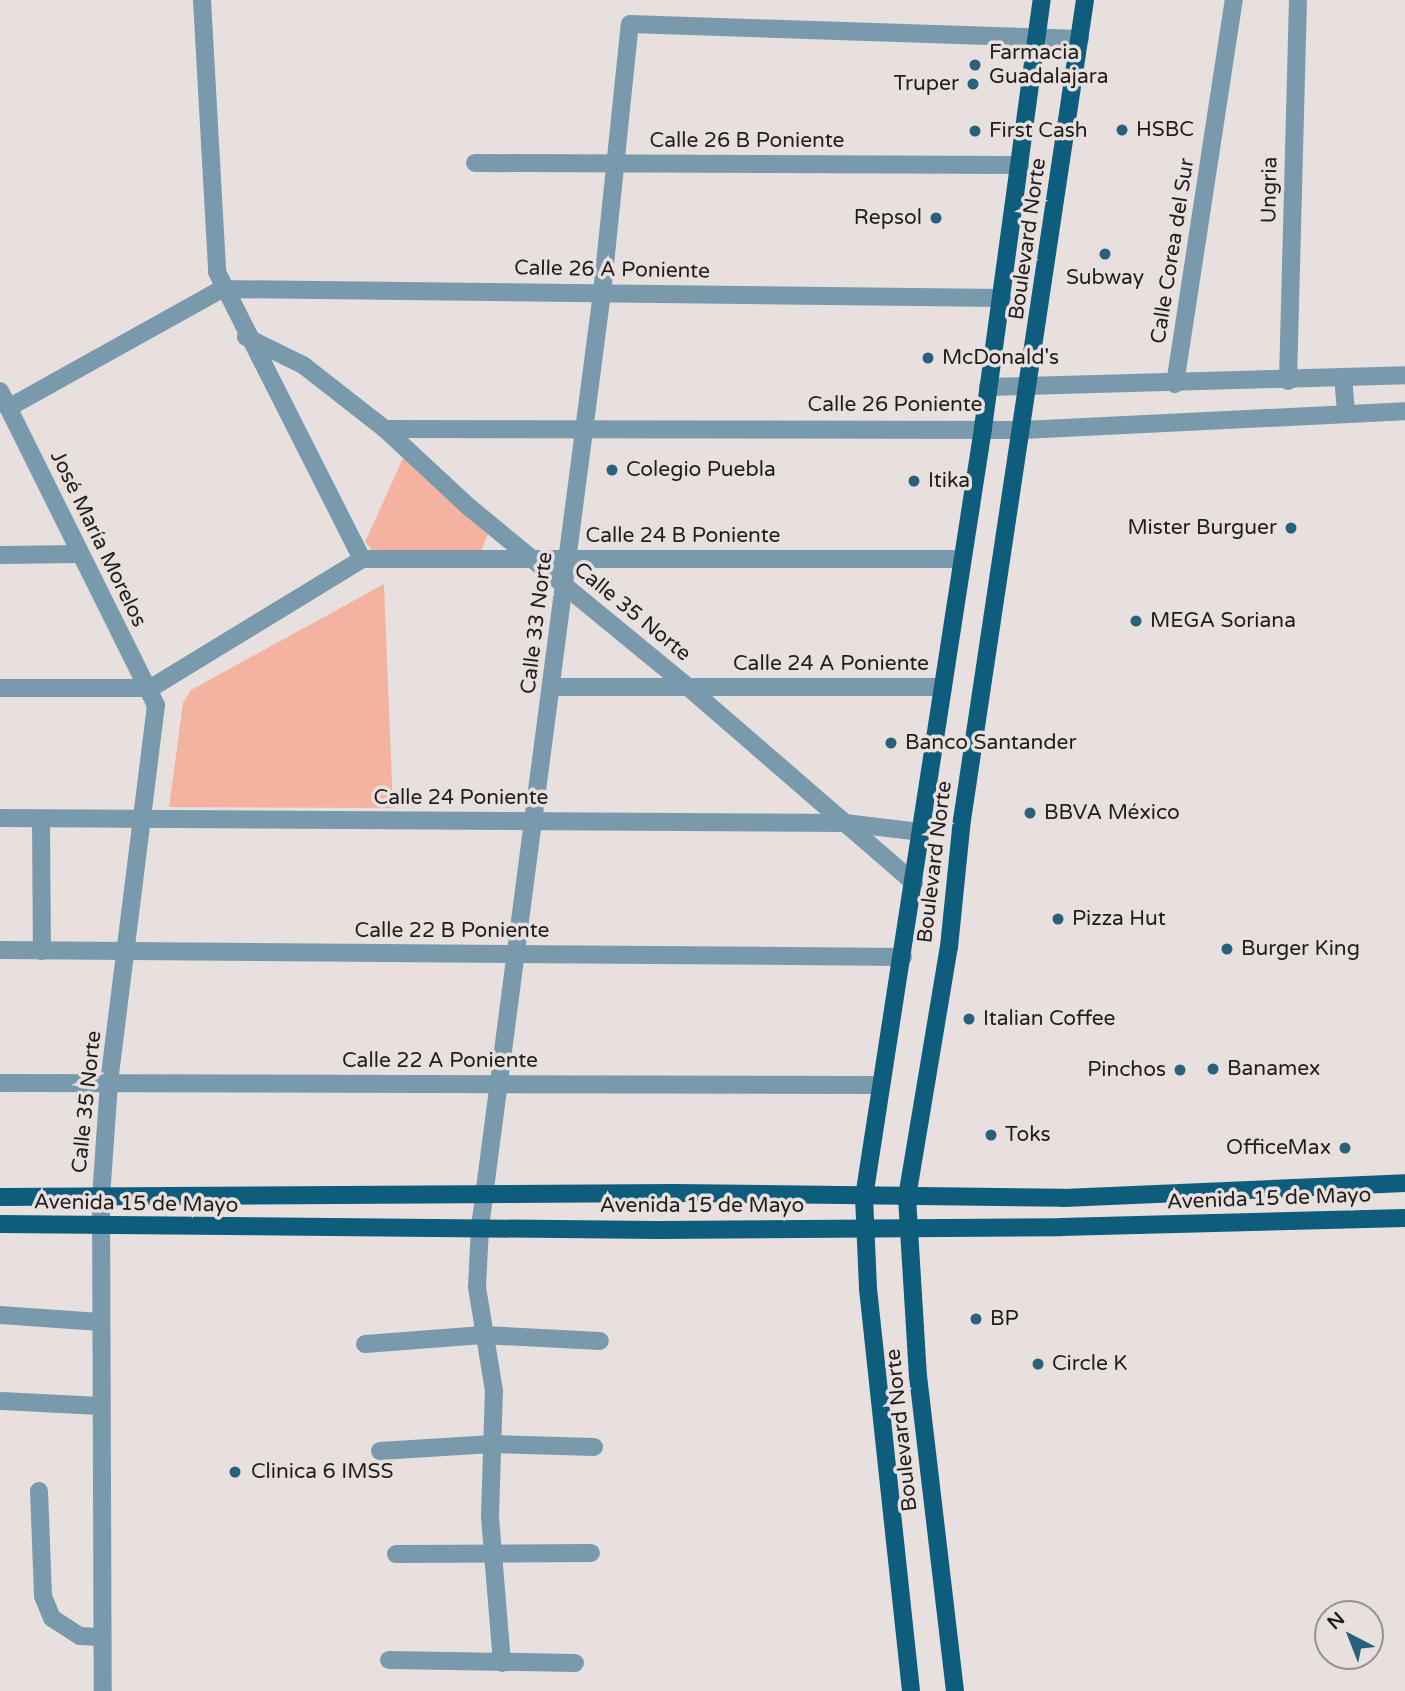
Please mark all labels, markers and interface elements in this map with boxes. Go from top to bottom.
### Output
place label: Farmacia Guadalajara [989,40,1109,90]
marker: Farmacia Guadalajara [967,57,983,73]
place label: Truper [893,71,959,97]
marker: Truper [965,76,981,92]
place label: HSBC [1136,117,1194,143]
place label: First Cash [989,118,1088,144]
marker: HSBC [1114,122,1130,138]
marker: First Cash [967,123,983,139]
street label: Calle 26 B Poniente [650,128,844,154]
street label: Boulevard Norte [1004,156,1052,322]
street label: Calle Corea del Sur [1146,156,1200,346]
street label: Ungria [1257,156,1283,224]
place label: Repsol [854,205,922,231]
marker: Repsol [928,210,944,226]
marker: Subway [1097,246,1113,262]
street label: Calle 26 A Poniente [514,256,710,284]
place label: Subway [1066,265,1144,291]
place label: McDonald's [942,345,1059,371]
marker: McDonald's [920,350,936,366]
street label: Calle 26 Poniente [808,392,982,418]
street label: José María Morelos [44,447,152,631]
place label: Colegio Puebla [626,457,776,483]
marker: Colegio Puebla [604,462,620,478]
place label: Itika [928,468,970,494]
marker: Itika [906,473,922,489]
place label: Mister Burguer [1128,515,1277,541]
marker: Mister Burguer [1283,520,1299,536]
street label: Calle 24 B Poniente [586,523,780,549]
street label: Calle 33 Norte [516,550,558,696]
street label: Calle 35 Norte [568,557,696,667]
place label: MEGA Soriana [1150,608,1296,634]
marker: MEGA Soriana [1128,613,1144,629]
street label: Calle 24 A Poniente [733,651,929,677]
place label: Banco Santander [905,730,1077,756]
marker: Banco Santander [883,735,899,751]
street label: Boulevard Norte [913,779,957,945]
street label: Calle 24 Poniente [374,785,548,811]
place label: BBVA México [1044,800,1180,826]
marker: BBVA México [1022,805,1038,821]
place label: Pizza Hut [1072,906,1166,932]
marker: Pizza Hut [1050,911,1066,927]
street label: Calle 22 B Poniente [355,918,549,944]
place label: Burger King [1241,936,1360,962]
marker: Burger King [1219,941,1235,957]
place label: Italian Coffee [983,1006,1115,1032]
marker: Italian Coffee [961,1011,977,1027]
street label: Calle 35 Norte [67,1029,107,1175]
street label: Calle 22 A Poniente [342,1048,538,1074]
place label: Banamex [1227,1056,1320,1082]
place label: Pinchos [1087,1057,1166,1083]
marker: Banamex [1205,1061,1221,1077]
marker: Pinchos [1172,1062,1188,1078]
place label: Toks [1005,1122,1051,1148]
marker: Toks [983,1127,999,1143]
place label: OfficeMax [1226,1135,1331,1161]
marker: OfficeMax [1337,1140,1353,1156]
street label: Avenida 15 de Mayo [1166,1183,1372,1215]
street label: Avenida 15 de Mayo [34,1190,238,1218]
street label: Avenida 15 de Mayo [600,1193,804,1219]
place label: BP [990,1306,1019,1332]
marker: BP [968,1311,984,1327]
street label: Boulevard Norte [881,1347,923,1513]
place label: Circle K [1052,1351,1127,1377]
marker: Circle K [1030,1356,1046,1372]
place label: Clinica 6 IMSS [251,1459,393,1485]
marker: Clinica 6 IMSS [225,1462,245,1482]
north arrow [1314,1600,1384,1670]
text: N [1323,1608,1349,1634]

